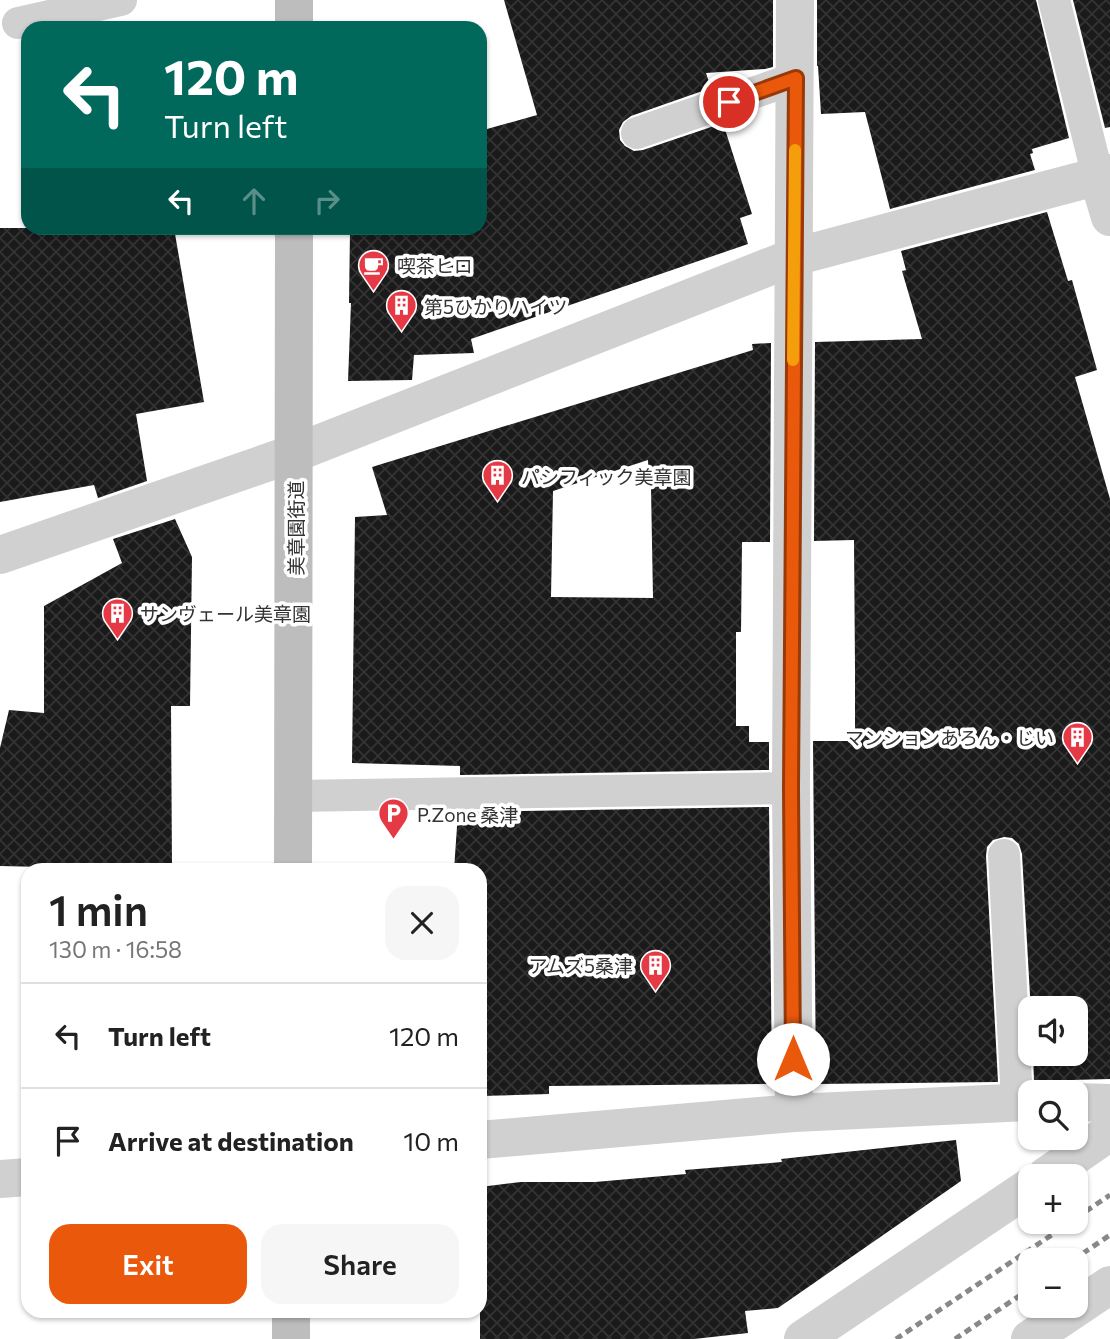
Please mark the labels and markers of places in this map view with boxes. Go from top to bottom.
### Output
pin [699,72,759,132]
cafe icon: 喫茶ヒロ [357,248,391,292]
place label: 喫茶ヒロ [397,254,473,277]
building icon: 第5ひかりハイツ [384,289,418,333]
place label: 第5ひかりハイツ [424,295,568,318]
building icon: パシフィック美章園 [481,459,515,503]
place label: パシフィック美章園 [521,465,692,488]
building icon: サンヴェール美章園 [100,596,134,640]
place label: サンヴェール美章園 [140,602,311,625]
building icon: マンションあろん・じい [1060,720,1094,764]
place label: マンションあろん・じい [845,726,1054,749]
parking icon: P.Zone 桑津 [377,797,411,841]
place label: P.Zone 桑津 [417,803,518,826]
building icon: アムズ5桑津 [639,948,673,992]
place label: アムズ5桑津 [528,954,633,977]

